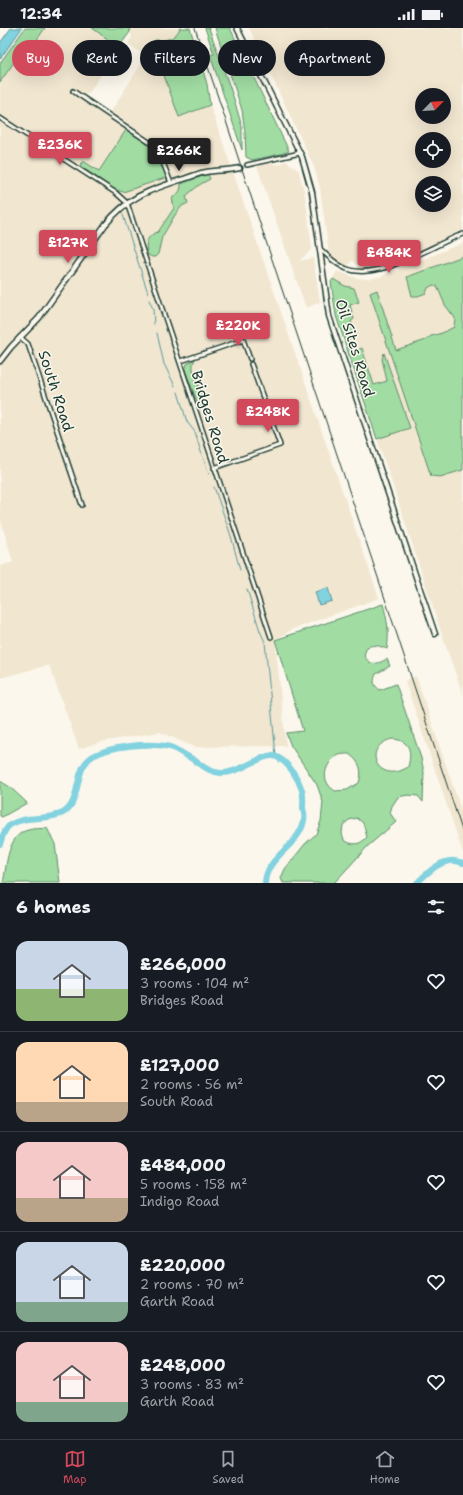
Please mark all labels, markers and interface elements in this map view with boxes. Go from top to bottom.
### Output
text: 12:34 [20,4,62,24]
chip: Buy [12,40,64,76]
chip: Rent [72,40,132,76]
chip: Filters [140,40,210,76]
chip: New [218,40,276,76]
chip: Apartment [284,40,385,76]
north arrow [415,88,451,124]
map controls [415,88,451,212]
pin: £236K [32,132,88,166]
button: locate [415,132,451,168]
text: £236K [38,136,82,153]
pin: £266K [151,138,207,172]
text: £266K [157,142,201,159]
button: layers [415,176,451,212]
pin: £127K [40,230,96,264]
text: £127K [48,234,88,251]
pin: £484K [361,240,417,274]
text: £484K [367,244,411,261]
street label: Oil Sites Road [331,296,380,400]
pin: £220K [210,313,266,347]
text: £220K [216,317,260,334]
street label: South Road [33,348,79,435]
street label: Bridges Road [186,368,234,466]
pin: £248K [240,399,296,433]
text: £248K [246,403,290,420]
text: 6 homes [16,896,91,918]
icon: filters [425,896,447,918]
text: £266,000 [140,953,226,975]
icon: home [48,957,96,1005]
icon: heart [425,970,447,992]
text: 3 rooms · 104 m² [140,975,249,992]
text: Bridges Road [140,992,224,1009]
text: £127,000 [140,1054,219,1076]
icon: home [48,1058,96,1106]
icon: heart [425,1071,447,1093]
text: 2 rooms · 56 m² [140,1076,243,1093]
text: South Road [140,1093,213,1110]
text: £484,000 [140,1154,226,1176]
icon: home [48,1158,96,1206]
icon: heart [425,1171,447,1193]
text: 5 rooms · 158 m² [140,1176,247,1193]
text: Indigo Road [140,1193,219,1210]
text: £220,000 [140,1254,225,1276]
icon: home [48,1258,96,1306]
icon: heart [425,1271,447,1293]
text: 2 rooms · 70 m² [140,1276,244,1293]
text: Garth Road [140,1293,214,1310]
text: £248,000 [140,1354,226,1376]
icon: home [48,1358,96,1406]
icon: heart [425,1371,447,1393]
text: 3 rooms · 83 m² [140,1376,244,1393]
text: Garth Road [140,1393,214,1410]
tab: Map [63,1448,87,1487]
tab: Saved [213,1448,244,1487]
tab: Home [370,1448,400,1487]

